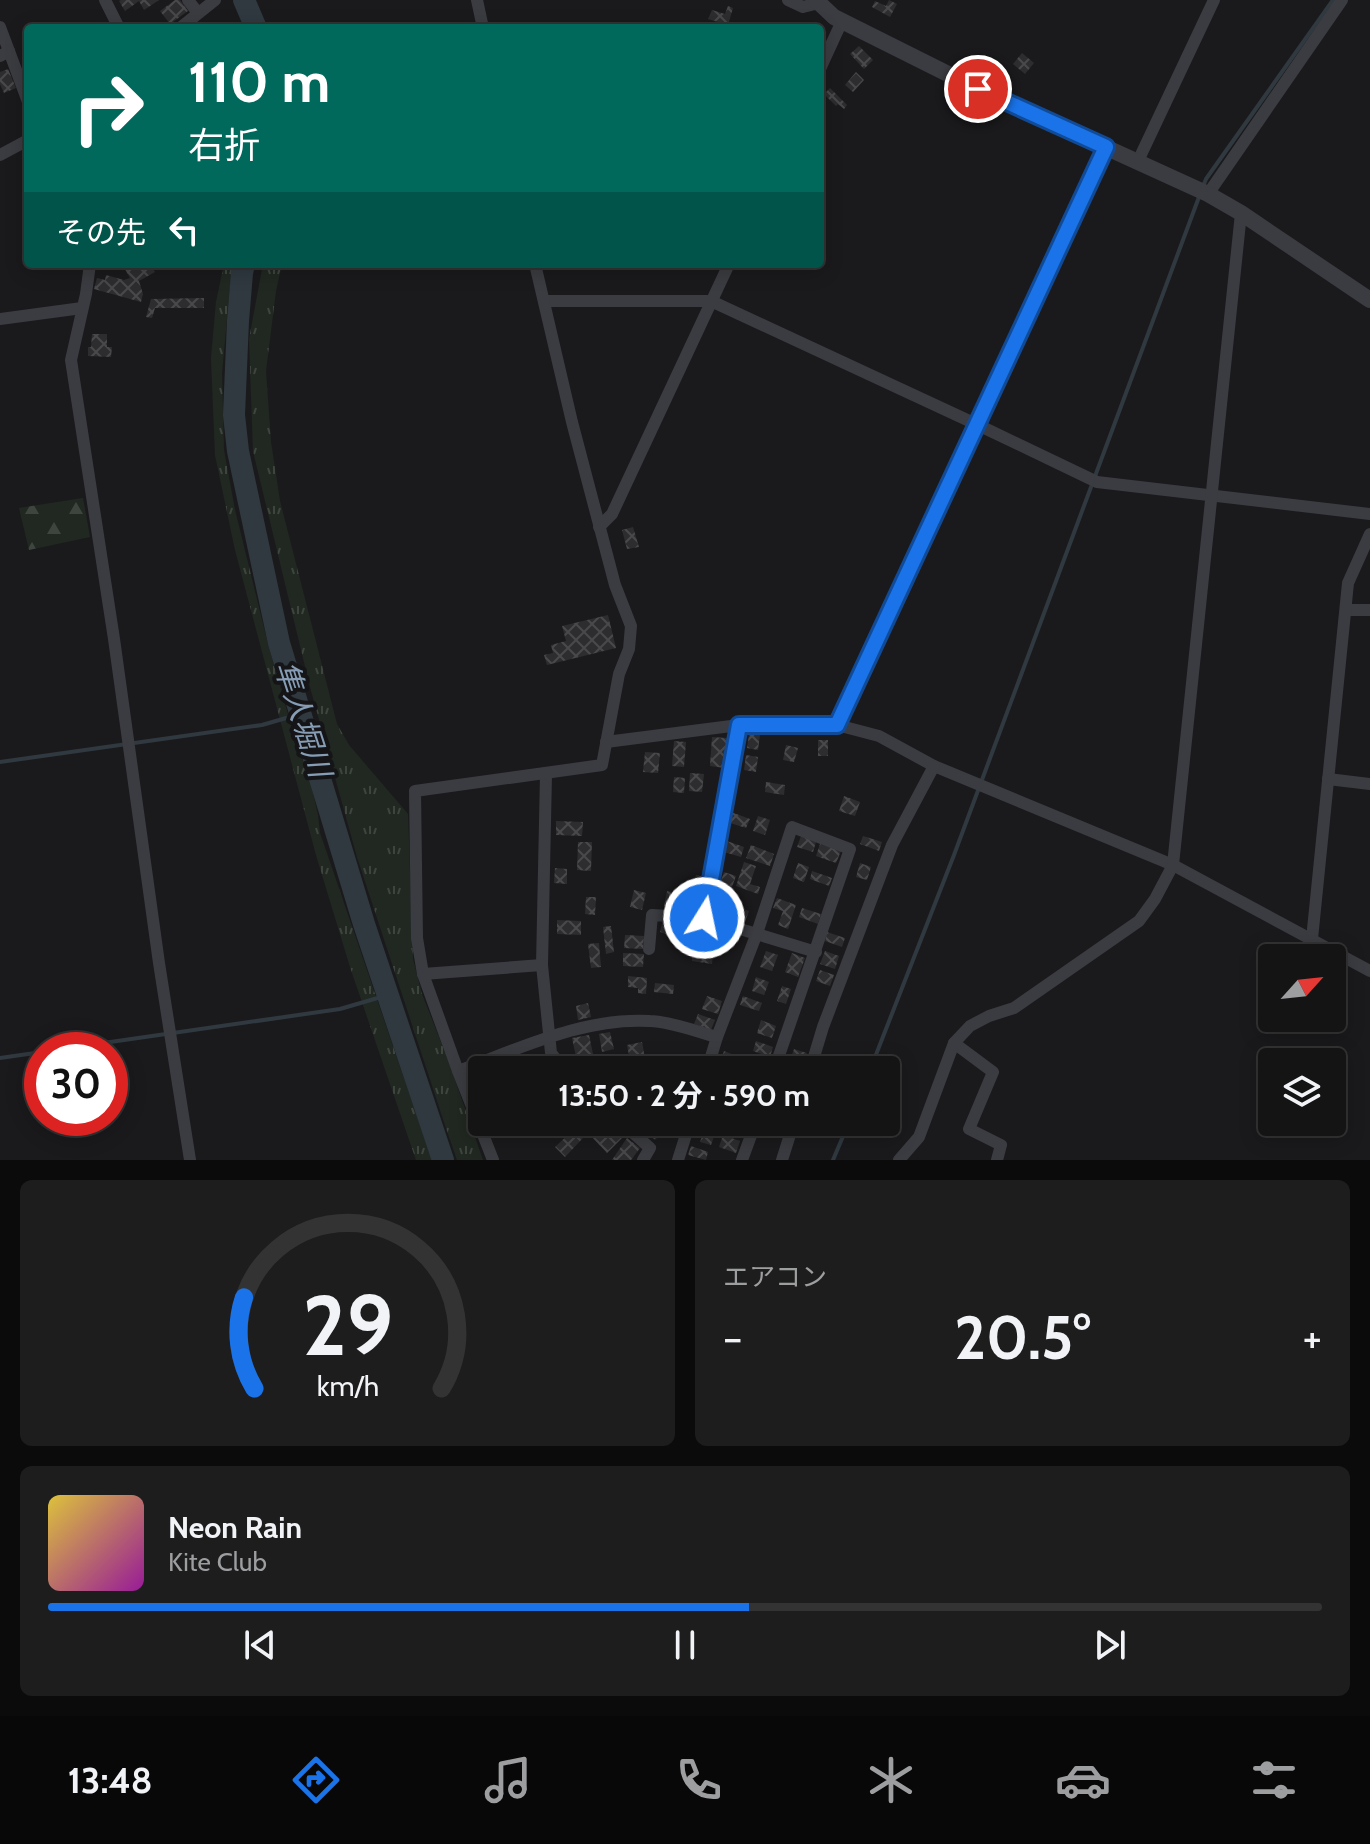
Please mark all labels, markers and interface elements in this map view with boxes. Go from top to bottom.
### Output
text: 110 m [188,48,330,116]
pin [944,55,1012,123]
icon: right [56,56,160,160]
icon: arrive [956,67,1000,111]
text: 右折 [188,123,260,167]
icon: left [162,208,206,252]
text: その先 [56,214,146,251]
water label: 隼人堀川 [267,656,340,785]
position arrow [662,876,746,960]
north arrow [1258,944,1346,1032]
map controls [1258,944,1346,1136]
speed limit sign: 30 [24,1032,128,1136]
button: layers [1258,1048,1346,1136]
text: 13:50 · 2 分 · 590 m [558,1077,810,1114]
text: エアコン [723,1261,827,1293]
text: 29 [302,1275,393,1376]
text: 20.5° [954,1301,1091,1374]
text: − [723,1311,742,1364]
text: + [1303,1311,1322,1364]
text: km/h [316,1368,379,1403]
text: Neon Rain [168,1509,302,1546]
text: Kite Club [168,1546,267,1578]
icon: previous [238,1623,282,1667]
icon: pause [663,1623,707,1667]
icon: next [1088,1623,1132,1667]
icon: directions [288,1752,344,1808]
icon: music [480,1752,536,1808]
icon: phone [671,1752,727,1808]
icon: climate [863,1752,919,1808]
icon: car [1055,1752,1111,1808]
icon: filters [1246,1752,1302,1808]
text: 13:48 [68,1758,153,1802]

